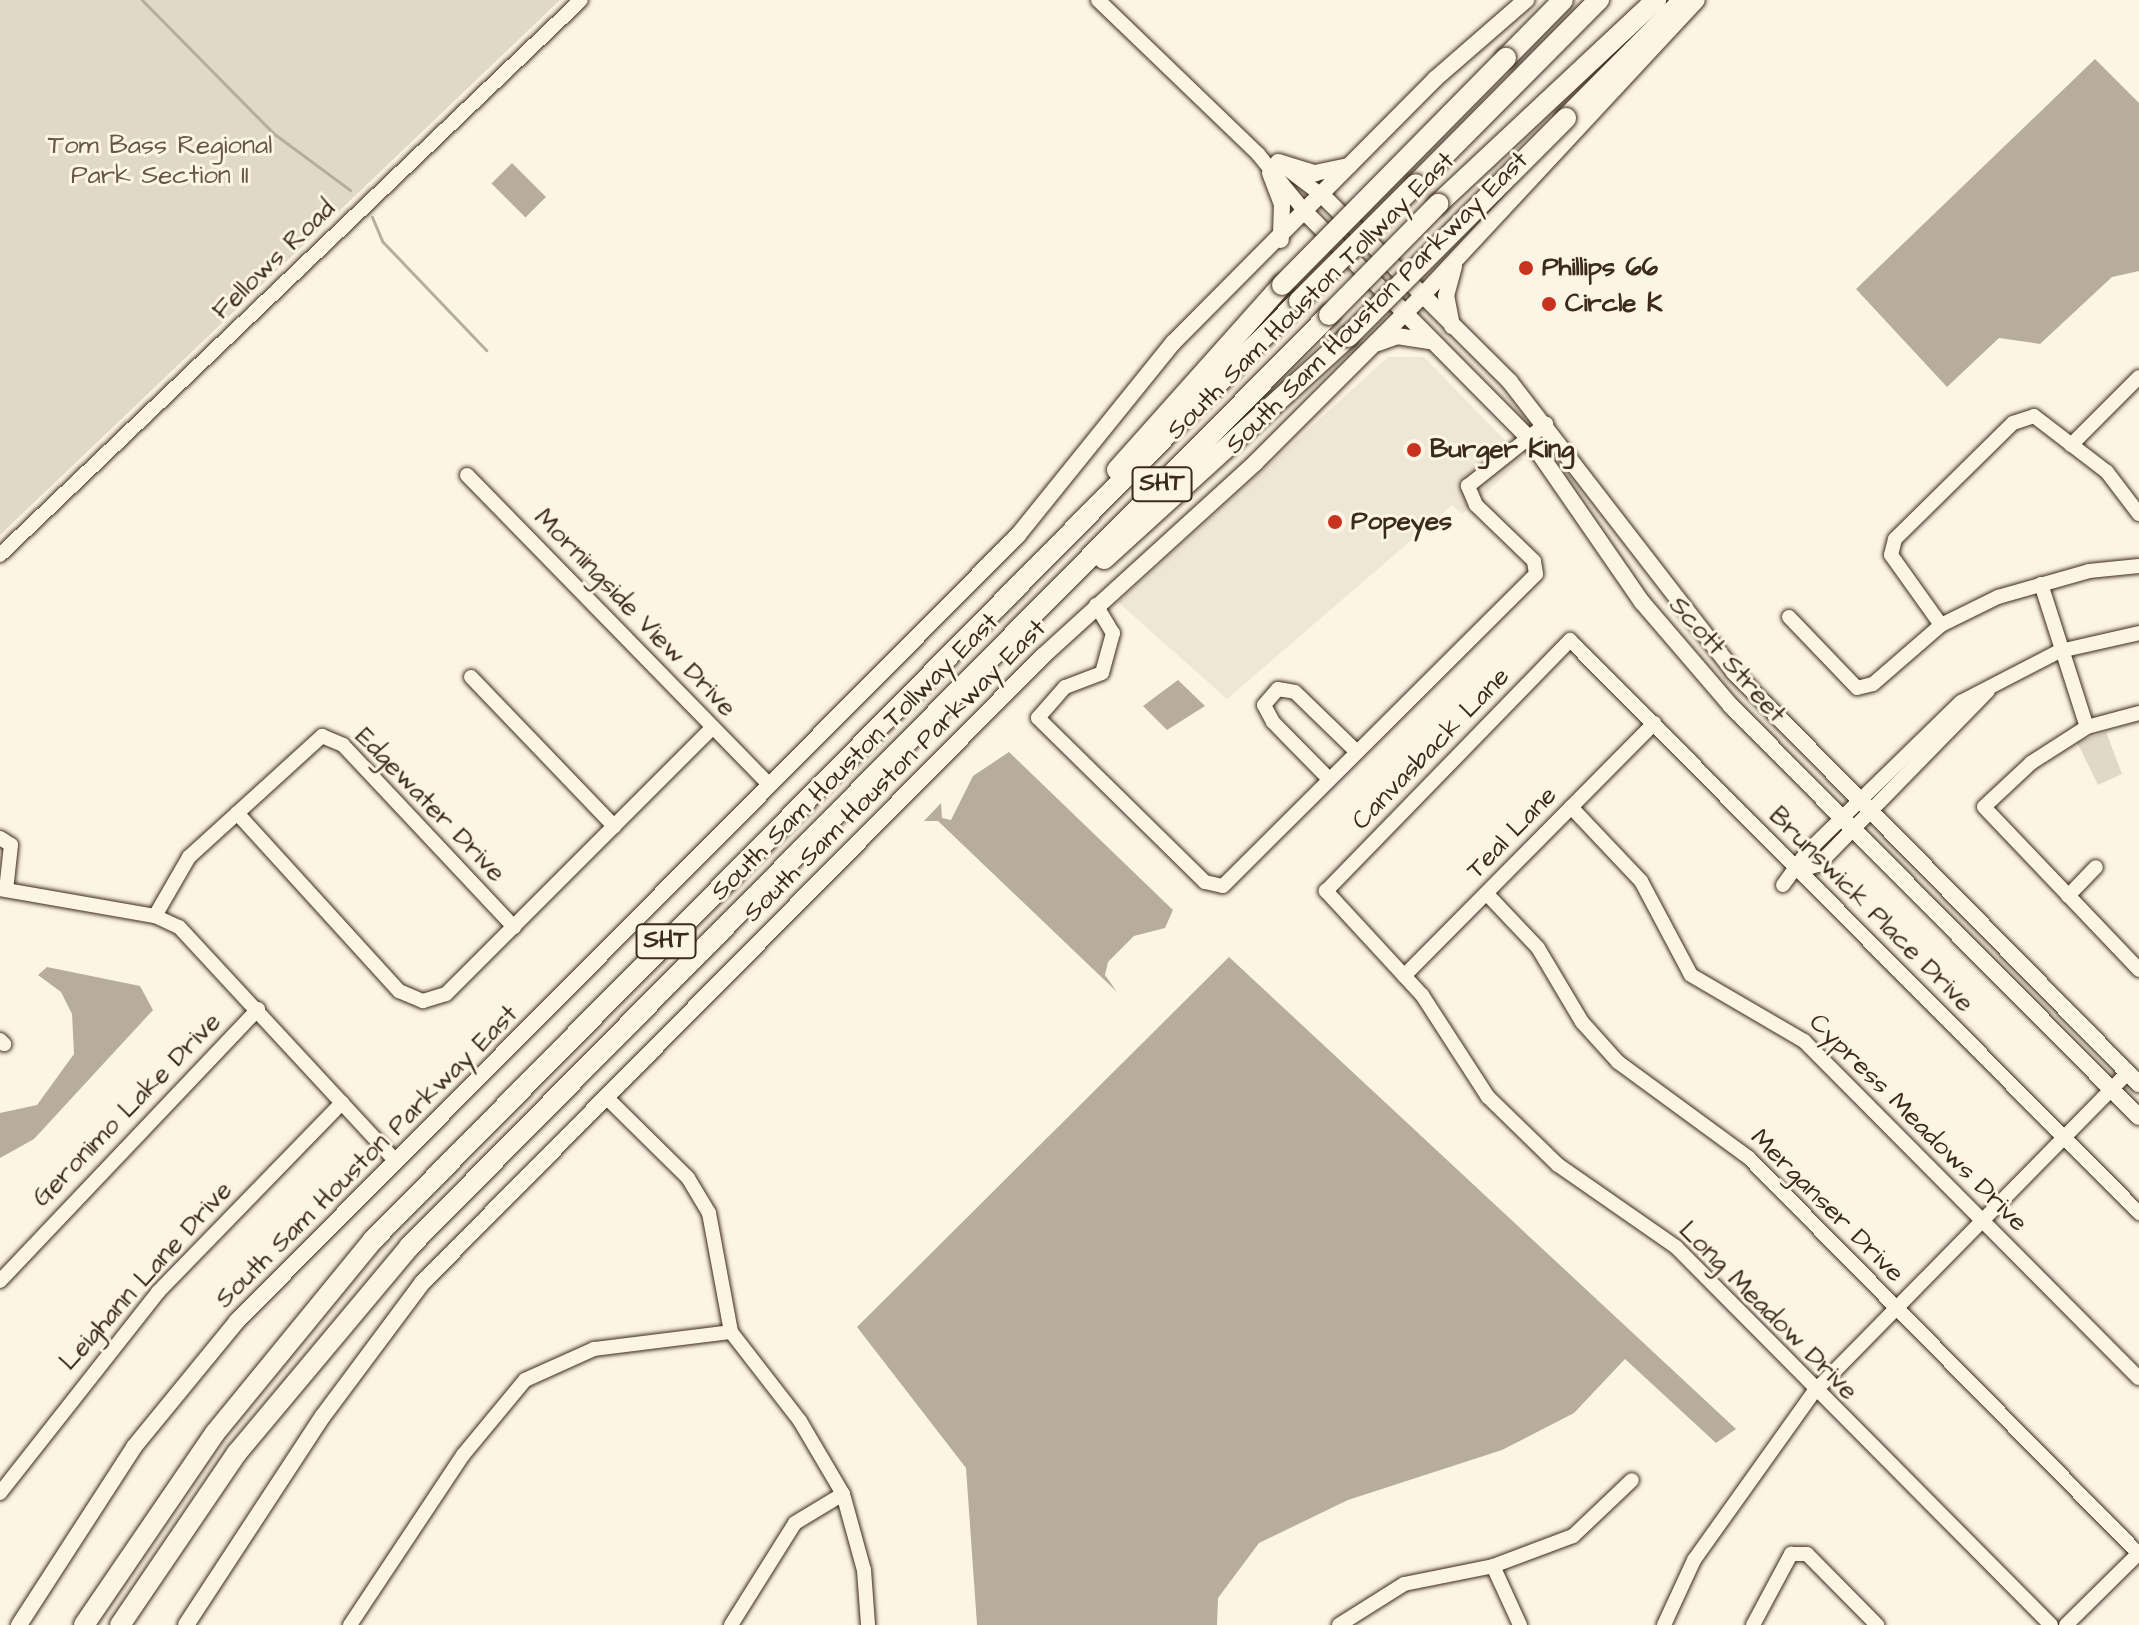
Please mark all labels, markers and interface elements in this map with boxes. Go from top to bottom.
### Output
park label: Tom Bass Regional Park Section II [48,130,272,192]
street label: South Sam Houston Parkway East [1219,145,1535,461]
street label: South Sam Houston Tollway East [1161,146,1461,446]
street label: Fellows Road [206,194,342,326]
place label: Phillips 66 [1542,252,1658,284]
marker: Phillips 66 [1517,259,1535,277]
place label: Circle K [1565,288,1662,320]
marker: Circle K [1540,295,1558,313]
place label: Burger King [1430,434,1574,466]
marker: Burger King [1405,441,1423,459]
road number: SHT [1130,464,1194,504]
street label: Morningside View Drive [528,503,742,723]
place label: Popeyes [1351,506,1452,538]
marker: Popeyes [1326,513,1344,531]
street label: Scott Street [1662,590,1792,730]
street label: South Sam Houston Tollway East [705,607,1005,907]
street label: South Sam Houston Parkway East [737,613,1053,929]
street label: Canvasback Lane [1346,661,1516,837]
street label: Edgewater Drive [348,721,512,889]
street label: Teal Lane [1460,780,1564,886]
street label: Brunswick Place Drive [1762,801,1980,1019]
road number: SHT [634,921,698,961]
street label: South Sam Houston Parkway East [209,999,525,1315]
street label: Geronimo Lake Drive [26,1007,228,1213]
street label: Cypress Meadows Drive [1802,1007,2034,1239]
street label: Merganser Drive [1744,1123,1910,1289]
street label: Leighann Lane Drive [53,1175,239,1377]
street label: Long Meadow Drive [1672,1215,1864,1407]

